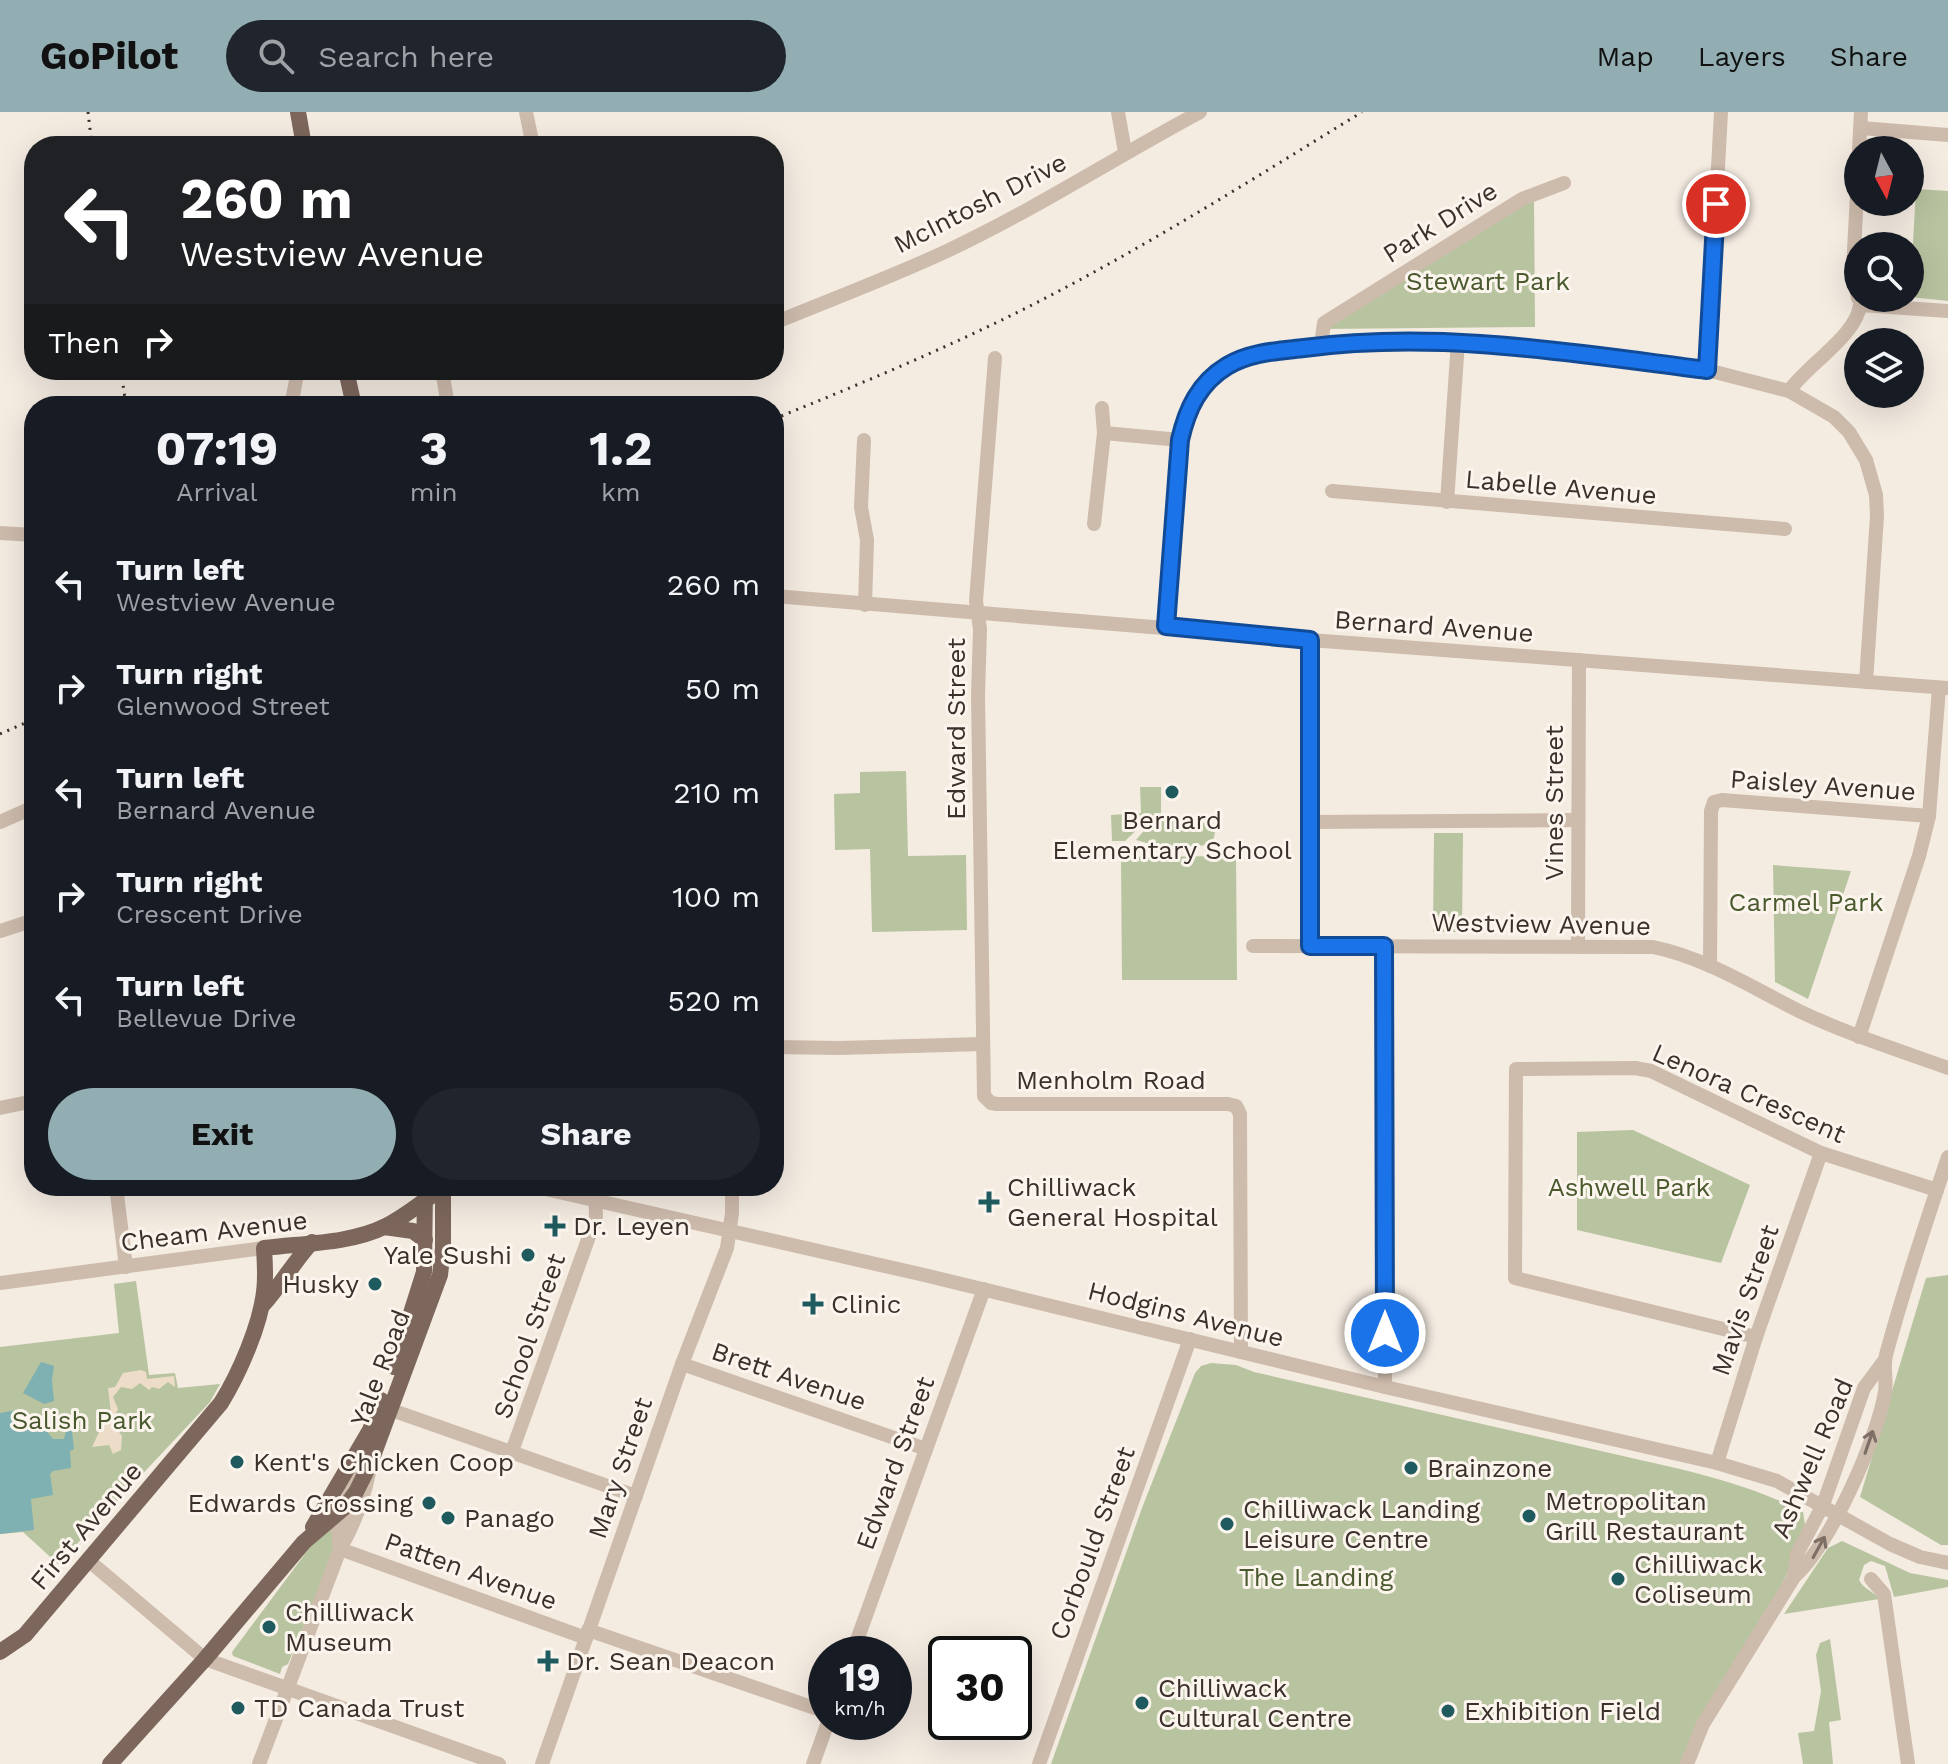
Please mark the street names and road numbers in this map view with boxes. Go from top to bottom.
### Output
street label: McIntosh Drive [889,147,1071,259]
street label: Park Drive [1377,175,1503,269]
street label: Labelle Avenue [1464,464,1658,510]
street label: Bernard Avenue [1333,604,1535,648]
street label: Edward Street [941,638,971,820]
street label: Vines Street [1539,725,1569,881]
street label: Paisley Avenue [1729,764,1917,806]
street label: Westview Avenue [1431,907,1651,941]
street label: Lenora Crescent [1648,1037,1850,1149]
street label: Menholm Road [1016,1065,1206,1095]
street label: Cheam Avenue [119,1205,309,1257]
street label: Mavis Street [1705,1221,1785,1379]
street label: School Street [487,1249,571,1423]
street label: Hodgins Avenue [1085,1275,1287,1353]
street label: Yale Road [344,1305,416,1431]
street label: Brett Avenue [708,1335,870,1417]
street label: Edward Street [850,1372,940,1554]
street label: Ashwell Road [1765,1374,1859,1542]
street label: Mary Street [582,1393,658,1543]
street label: Corbould Street [1043,1442,1141,1644]
street label: First Avenue [24,1456,148,1596]
street label: Patten Avenue [381,1526,561,1616]

